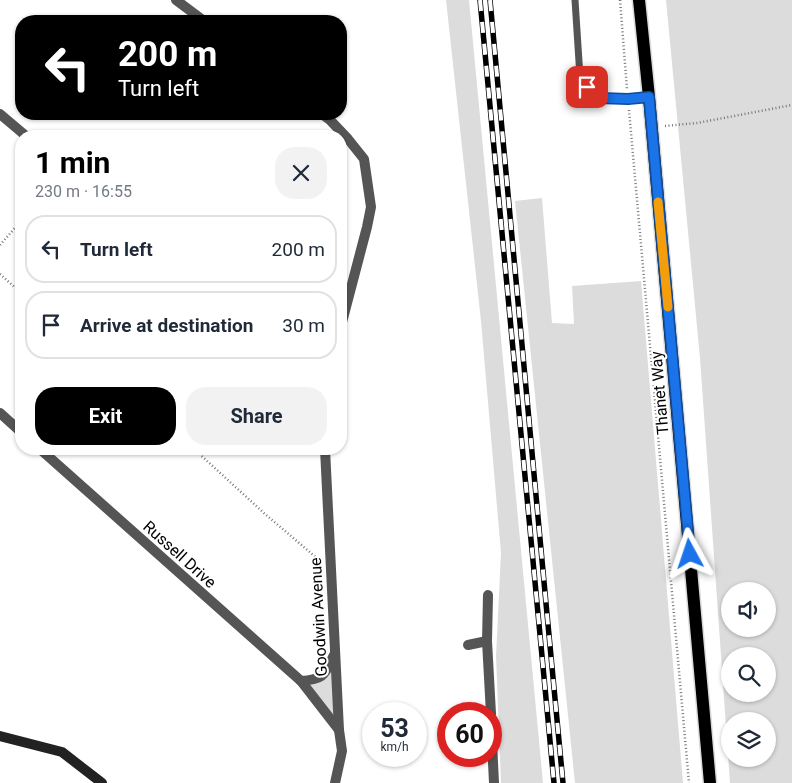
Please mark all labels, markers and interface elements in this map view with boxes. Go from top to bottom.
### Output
text: 200 m [118,34,217,75]
icon: left [35,35,100,100]
pin [566,66,608,108]
icon: arrive [573,73,601,101]
text: Turn left [118,76,199,101]
text: 1 min [35,145,110,180]
button: close [275,147,327,199]
text: 230 m · 16:55 [35,182,132,201]
icon: left [37,235,65,263]
text: Turn left [80,238,153,261]
text: 200 m [272,238,325,261]
icon: arrive [37,311,65,339]
text: Arrive at destination [80,314,253,337]
text: 30 m [282,314,325,337]
street label: Thanet Way [646,350,673,435]
button: Exit [35,387,176,445]
button: Share [186,387,327,445]
street label: Russell Drive [139,517,220,592]
position arrow [663,527,715,579]
street label: Goodwin Avenue [306,557,331,677]
map controls [721,582,776,767]
button: sound [721,582,776,637]
button: search [721,647,776,702]
speed limit sign: 60 [437,702,502,767]
button: layers [721,712,776,767]
text: 53 [380,714,409,743]
text: km/h [380,740,409,754]

